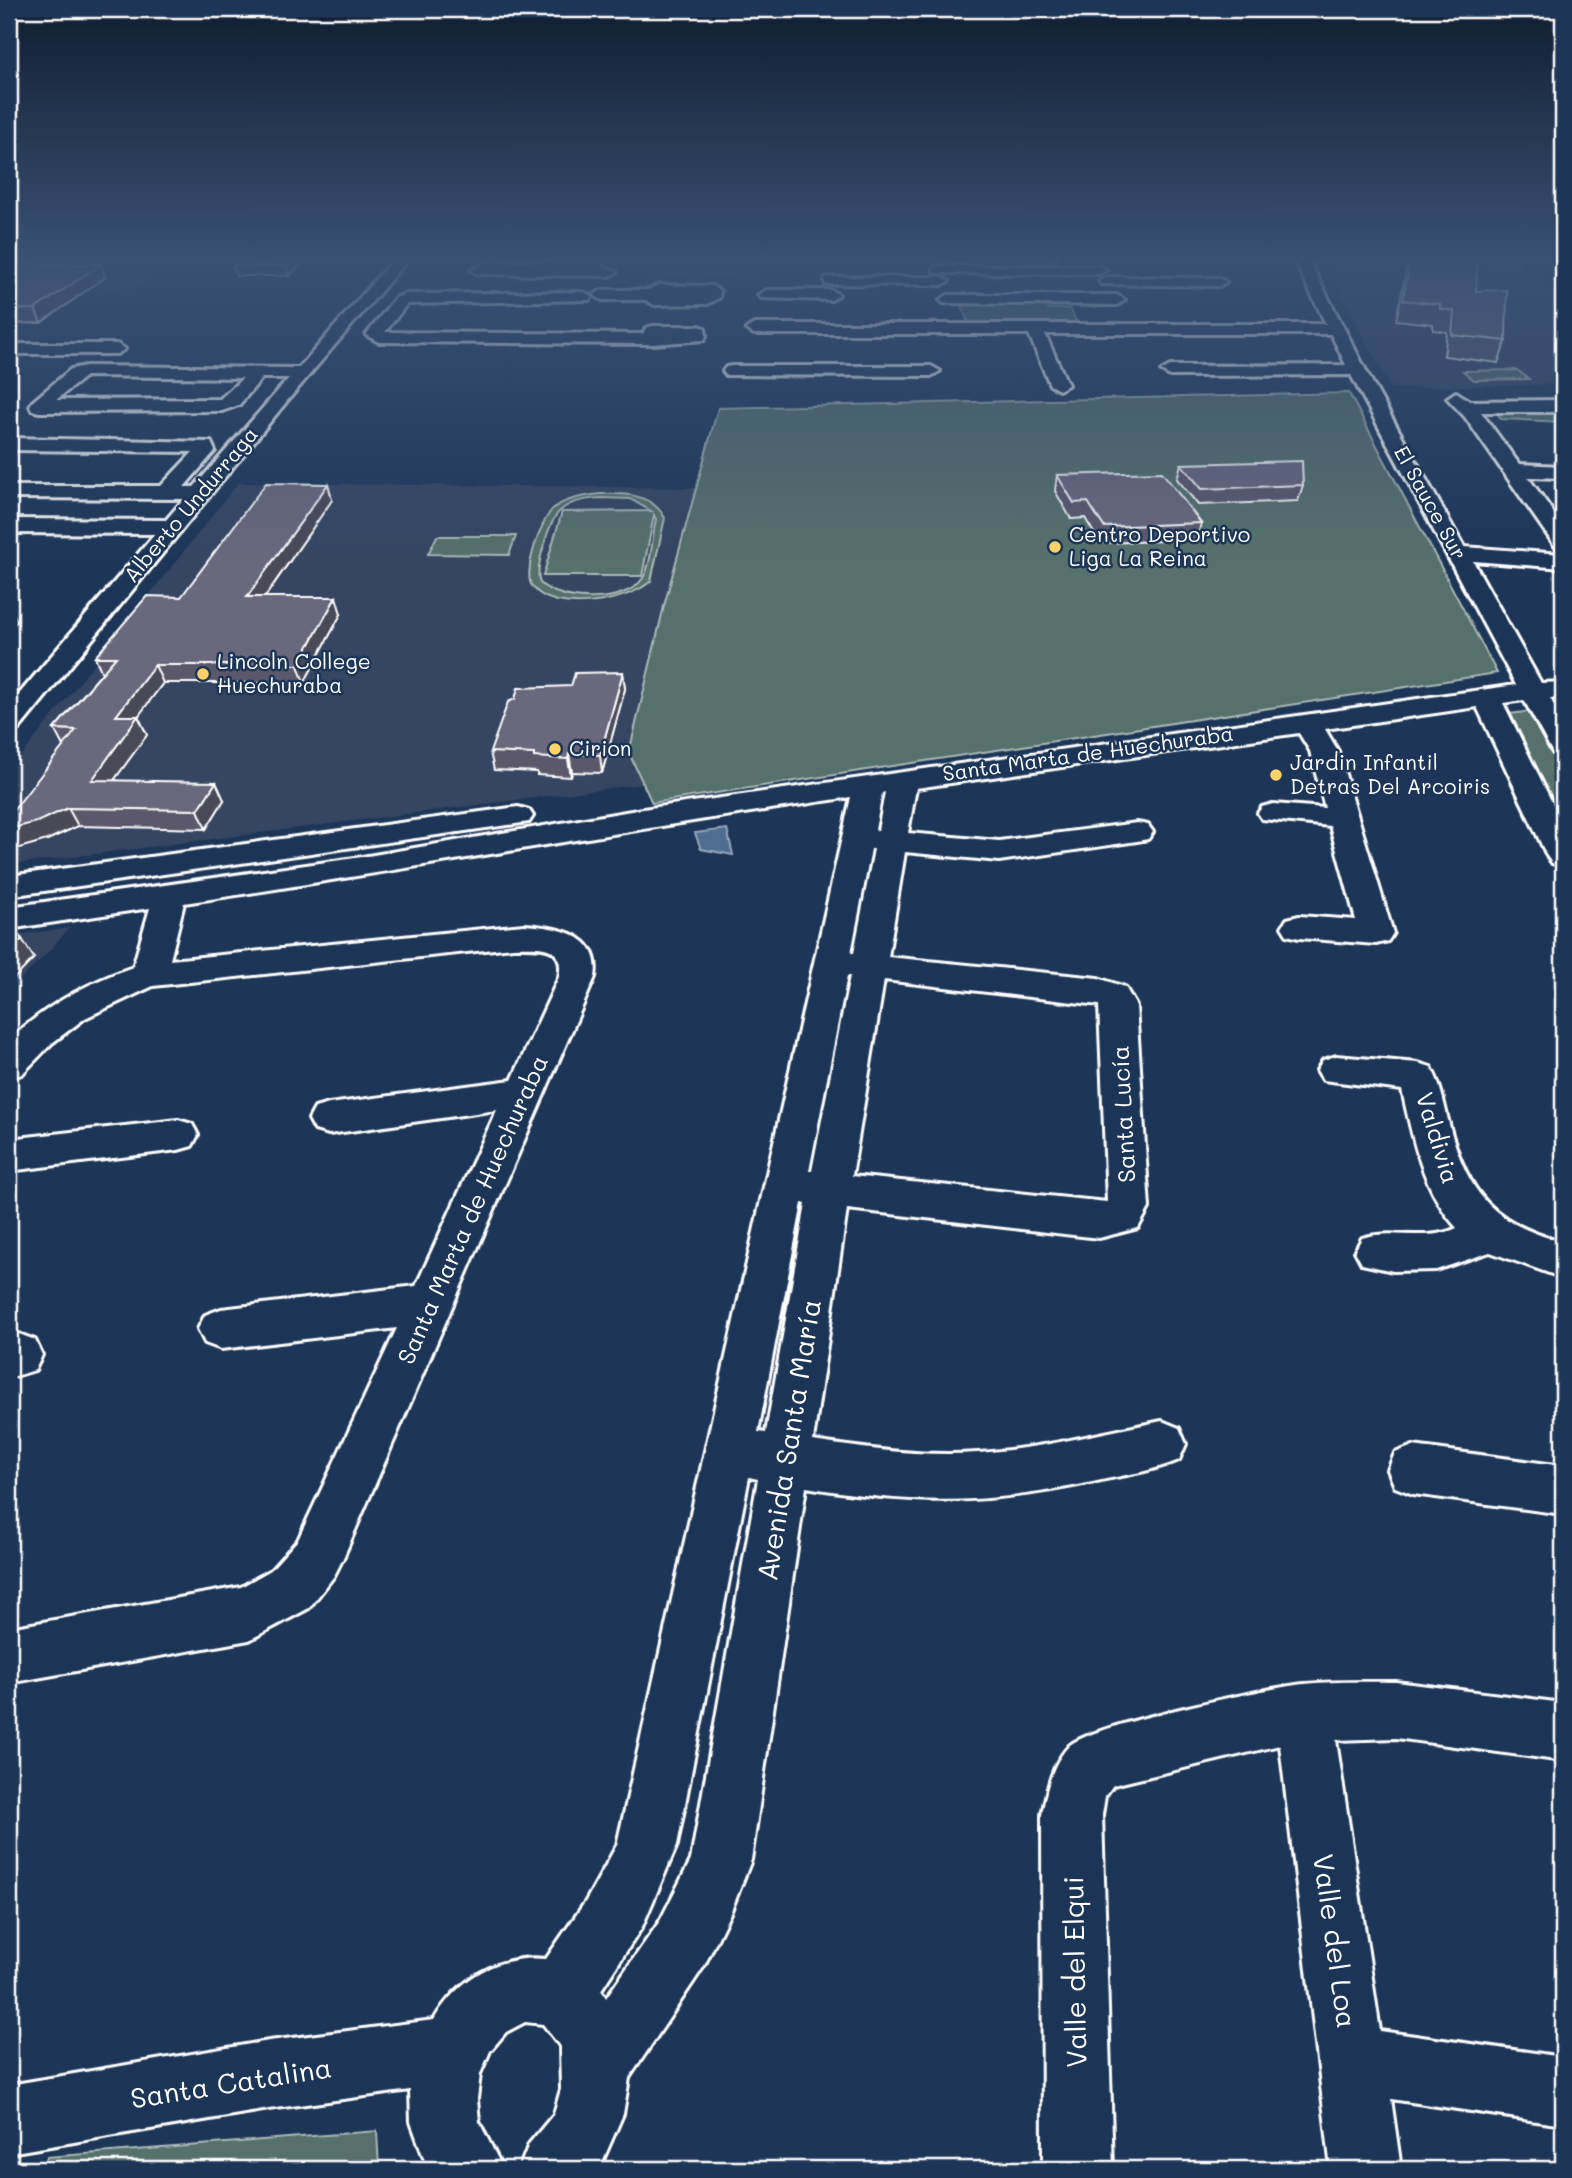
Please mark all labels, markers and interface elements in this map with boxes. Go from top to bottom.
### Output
street label: Alberto Undurraga [117,421,263,587]
street label: El Sauce Sur [1389,440,1474,564]
place label: Centro Deportivo Liga La Reina [1069,520,1250,571]
marker: Centro Deportivo Liga La Reina [1047,539,1063,555]
place label: Lincoln College Huechuraba [217,647,371,698]
marker: Lincoln College Huechuraba [195,666,211,682]
street label: Santa Marta de Huechuraba [941,719,1235,786]
place label: Cirion [569,734,631,761]
marker: Cirion [547,741,563,757]
place label: Jardin Infantil Detras Del Arcoiris [1290,748,1490,799]
marker: Jardin Infantil Detras Del Arcoiris [1268,767,1284,783]
street label: Santa Lucía [1103,1045,1142,1183]
street label: Santa Marta de Huechuraba [389,1050,554,1369]
street label: Valdivia [1410,1088,1467,1187]
street label: Avenida Santa María [748,1297,828,1583]
street label: Valle del Loa [1306,1851,1366,2030]
street label: Valle del Elqui [1054,1876,1094,2068]
street label: Santa Catalina [128,2048,334,2116]

